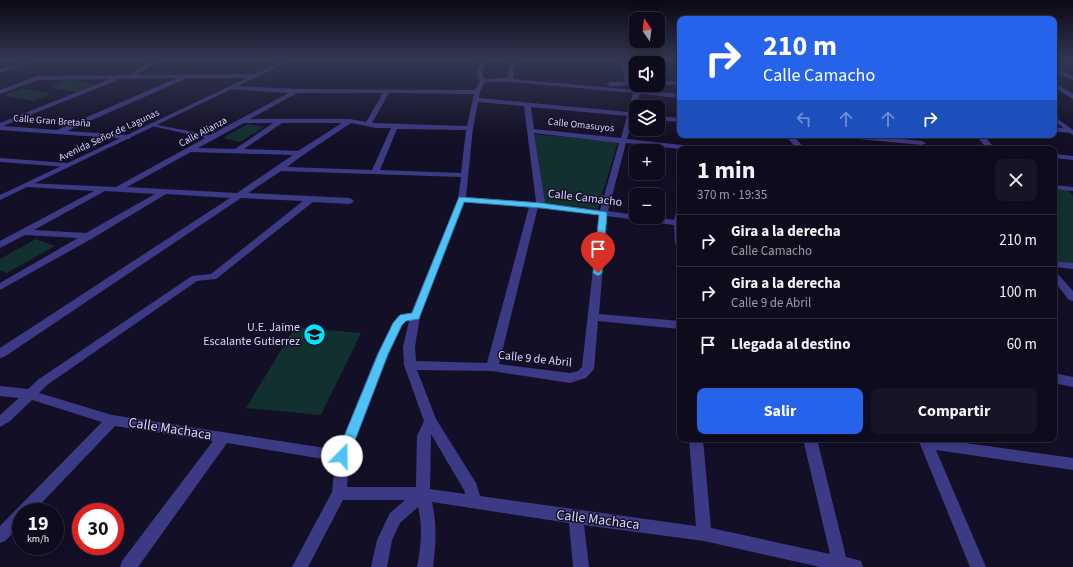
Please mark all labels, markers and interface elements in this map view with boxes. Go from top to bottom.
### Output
north arrow [629,12,665,48]
map controls [629,12,665,224]
text: 210 m [763,26,837,66]
icon: right [697,32,749,84]
button: sound [629,56,665,92]
text: Calle Camacho [763,63,875,88]
button: layers [629,100,665,136]
street label: Avenida Señor de Lagunas [56,105,162,165]
icon: left [793,108,815,130]
icon: ahead [835,108,857,130]
icon: ahead [877,108,899,130]
icon: right [919,108,941,130]
street label: Calle Gran Bretaña [13,111,91,131]
street label: Calle Alianza [176,113,230,151]
street label: Calle Omasuyos [547,115,615,135]
button: + [629,144,665,180]
text: 1 min [697,153,755,188]
button: close [995,159,1037,201]
street label: Calle Camacho [547,185,623,211]
text: 370 m · 19:35 [697,186,767,204]
button: − [629,188,665,224]
text: Gira a la derecha [731,221,841,242]
icon: right [697,230,719,252]
text: 210 m [999,230,1037,251]
pin [581,232,615,273]
icon: arrive [587,238,609,260]
text: Calle Camacho [731,242,812,260]
text: Gira a la derecha [731,273,841,294]
icon: right [697,282,719,304]
text: 100 m [999,282,1037,303]
text: Calle 9 de Abril [731,294,811,312]
place label: U.E. Jaime Escalante Gutierrez [203,319,300,350]
school or university icon: U.E. Jaime Escalante Gutierrez [302,321,328,347]
icon: arrive [697,334,719,356]
text: Llegada al destino [731,334,851,355]
text: 60 m [1007,334,1037,355]
street label: Calle 9 de Abril [497,347,573,371]
button: Salir [697,388,863,434]
button: Compartir [871,388,1037,434]
street label: Calle Machaca [127,413,213,445]
position arrow [321,435,363,477]
speed limit sign: 30 [72,503,124,555]
street label: Calle Machaca [555,505,641,535]
text: 19 [27,510,49,538]
text: km/h [27,532,49,546]

